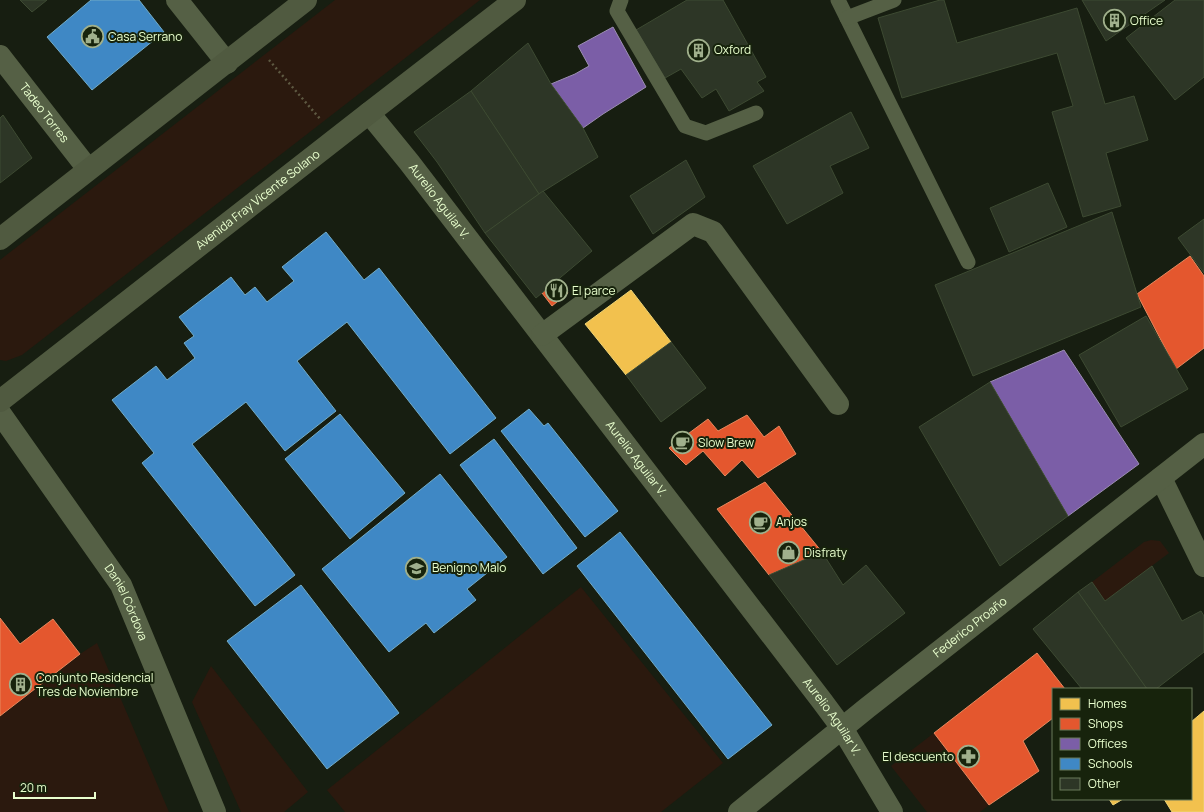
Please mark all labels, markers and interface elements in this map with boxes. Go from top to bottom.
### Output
building icon: Office [1102,8,1128,34]
place label: Office [1130,12,1163,29]
public building icon: Casa Serrano [80,24,106,50]
place label: Casa Serrano [108,28,182,45]
building icon: Oxford [686,37,712,63]
place label: Oxford [714,41,751,58]
street label: Tadeo Torres [16,79,73,146]
street label: Avenida Fray Vicente Solano [192,145,323,253]
street label: Aurelio Aguilar V. [405,160,474,243]
restaurant icon: El parce [543,278,569,304]
place label: El parce [572,282,616,299]
street label: Aurelio Aguilar V. [602,417,671,500]
cafe icon: Slow Brew [669,430,695,456]
place label: Slow Brew [698,434,754,451]
cafe icon: Anjos [747,509,773,535]
place label: Anjos [776,513,807,530]
shop icon: Disfraty [776,540,802,566]
place label: Disfraty [804,544,848,561]
school or university icon: Benigno Malo [404,555,430,581]
place label: Benigno Malo [432,559,506,576]
street label: Daniel Córdova [101,560,152,643]
street label: Federico Proaño [929,592,1010,661]
place label: Conjunto Residencial Tres de Noviembre [36,669,154,700]
building icon: Conjunto Residencial Tres de Noviembre [7,672,33,698]
street label: Aurelio Aguilar V. [799,674,866,759]
legend [1052,688,1192,800]
text: Homes [1088,695,1127,712]
text: Shops [1088,715,1123,732]
text: Offices [1088,735,1127,752]
pharmacy icon: El descuento [956,744,982,770]
place label: El descuento [882,748,954,765]
text: Schools [1088,755,1132,772]
scale bar [14,774,95,800]
text: Other [1088,775,1121,792]
text: 20 m [20,779,47,796]

